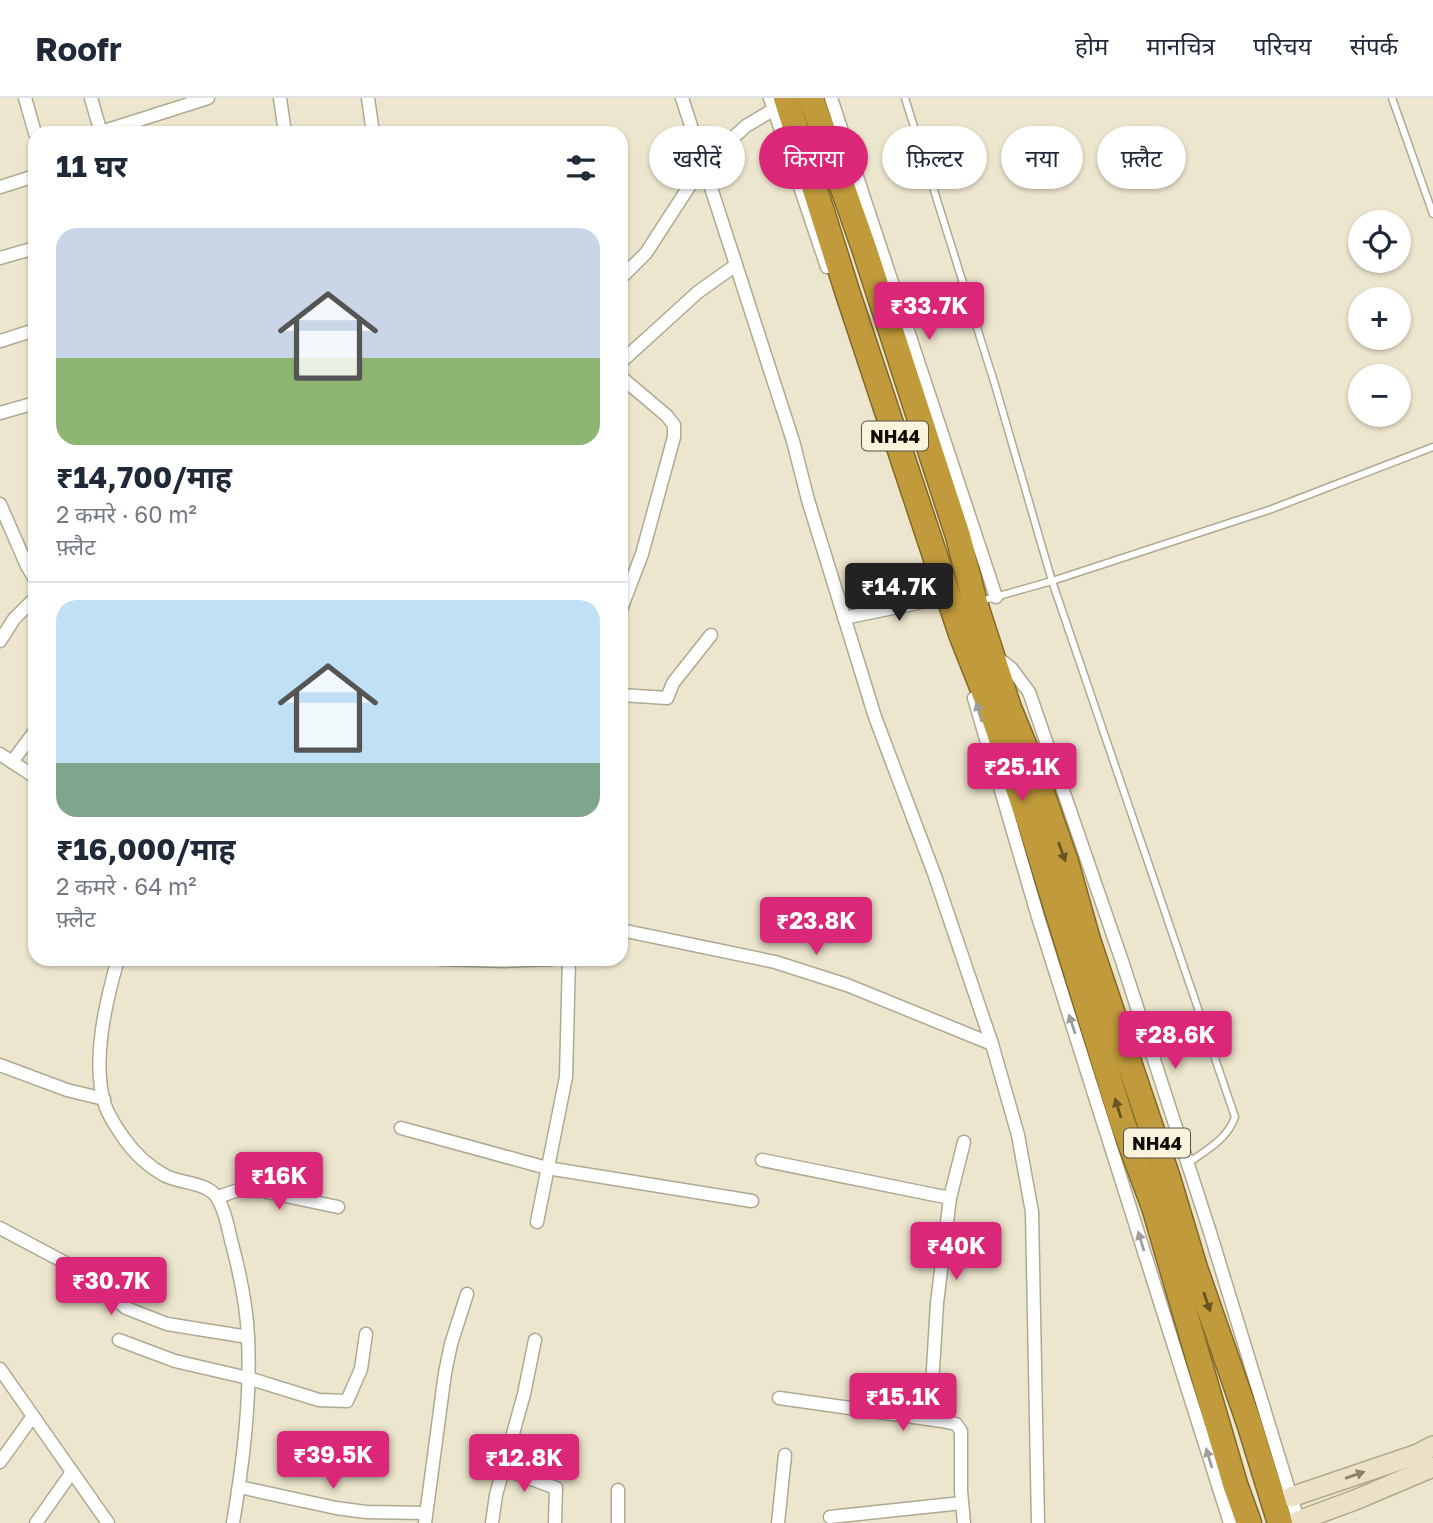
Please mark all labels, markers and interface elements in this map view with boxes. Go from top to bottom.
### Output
text: Roofr [35,29,122,68]
text: होम [1075,31,1108,60]
text: मानचित्र [1146,31,1215,60]
text: परिचय [1253,31,1312,60]
text: संपर्क [1350,31,1398,60]
chip: खरीदें [649,126,745,189]
chip: किराया [759,126,868,189]
chip: फ़िल्टर [882,126,987,189]
chip: नया [1001,126,1083,189]
chip: फ़्लैट [1097,126,1186,189]
text: 11 घर [56,148,127,184]
icon: filters [562,149,600,187]
map controls [1348,210,1411,427]
button: locate [1348,210,1411,273]
icon: home [265,273,391,399]
pin: ₹33.7K [872,282,986,342]
button: + [1348,287,1411,350]
text: ₹33.7K [890,291,968,319]
button: − [1348,364,1411,427]
road number: NH44 [862,422,928,450]
text: ₹14,700/माह [56,459,232,495]
text: 2 कमरे · 60 m² [56,500,197,528]
text: फ़्लैट [56,532,96,560]
pin: ₹14.7K [842,564,956,623]
text: ₹14.7K [861,572,937,600]
icon: home [265,645,391,771]
one-way arrow [973,702,983,723]
pin: ₹25.1K [965,744,1079,803]
text: ₹25.1K [983,752,1061,780]
text: ₹16,000/माह [56,831,236,867]
one-way arrow [1057,841,1068,862]
text: 2 कमरे · 64 m² [56,872,197,900]
pin: ₹23.8K [759,898,873,957]
text: फ़्लैट [56,904,96,932]
text: ₹23.8K [776,906,856,934]
pin: ₹28.6K [1118,1012,1232,1071]
one-way arrow [1066,1013,1077,1034]
text: ₹28.6K [1135,1020,1215,1048]
one-way arrow [1113,1097,1123,1118]
road number: NH44 [1124,1128,1190,1158]
pin: ₹16K [238,1152,320,1212]
text: ₹16K [251,1161,307,1189]
pin: ₹40K [915,1222,997,1282]
one-way arrow [1136,1230,1146,1251]
text: ₹40K [926,1231,986,1259]
pin: ₹30.7K [54,1258,168,1317]
text: ₹30.7K [72,1266,150,1294]
one-way arrow [1202,1291,1213,1312]
pin: ₹15.1K [846,1374,960,1433]
text: ₹15.1K [866,1382,940,1410]
pin: ₹39.5K [276,1432,390,1491]
pin: ₹12.8K [467,1434,581,1494]
text: ₹39.5K [293,1440,373,1468]
text: ₹12.8K [485,1443,563,1471]
one-way arrow [1204,1447,1214,1468]
one-way arrow [1345,1469,1366,1480]

